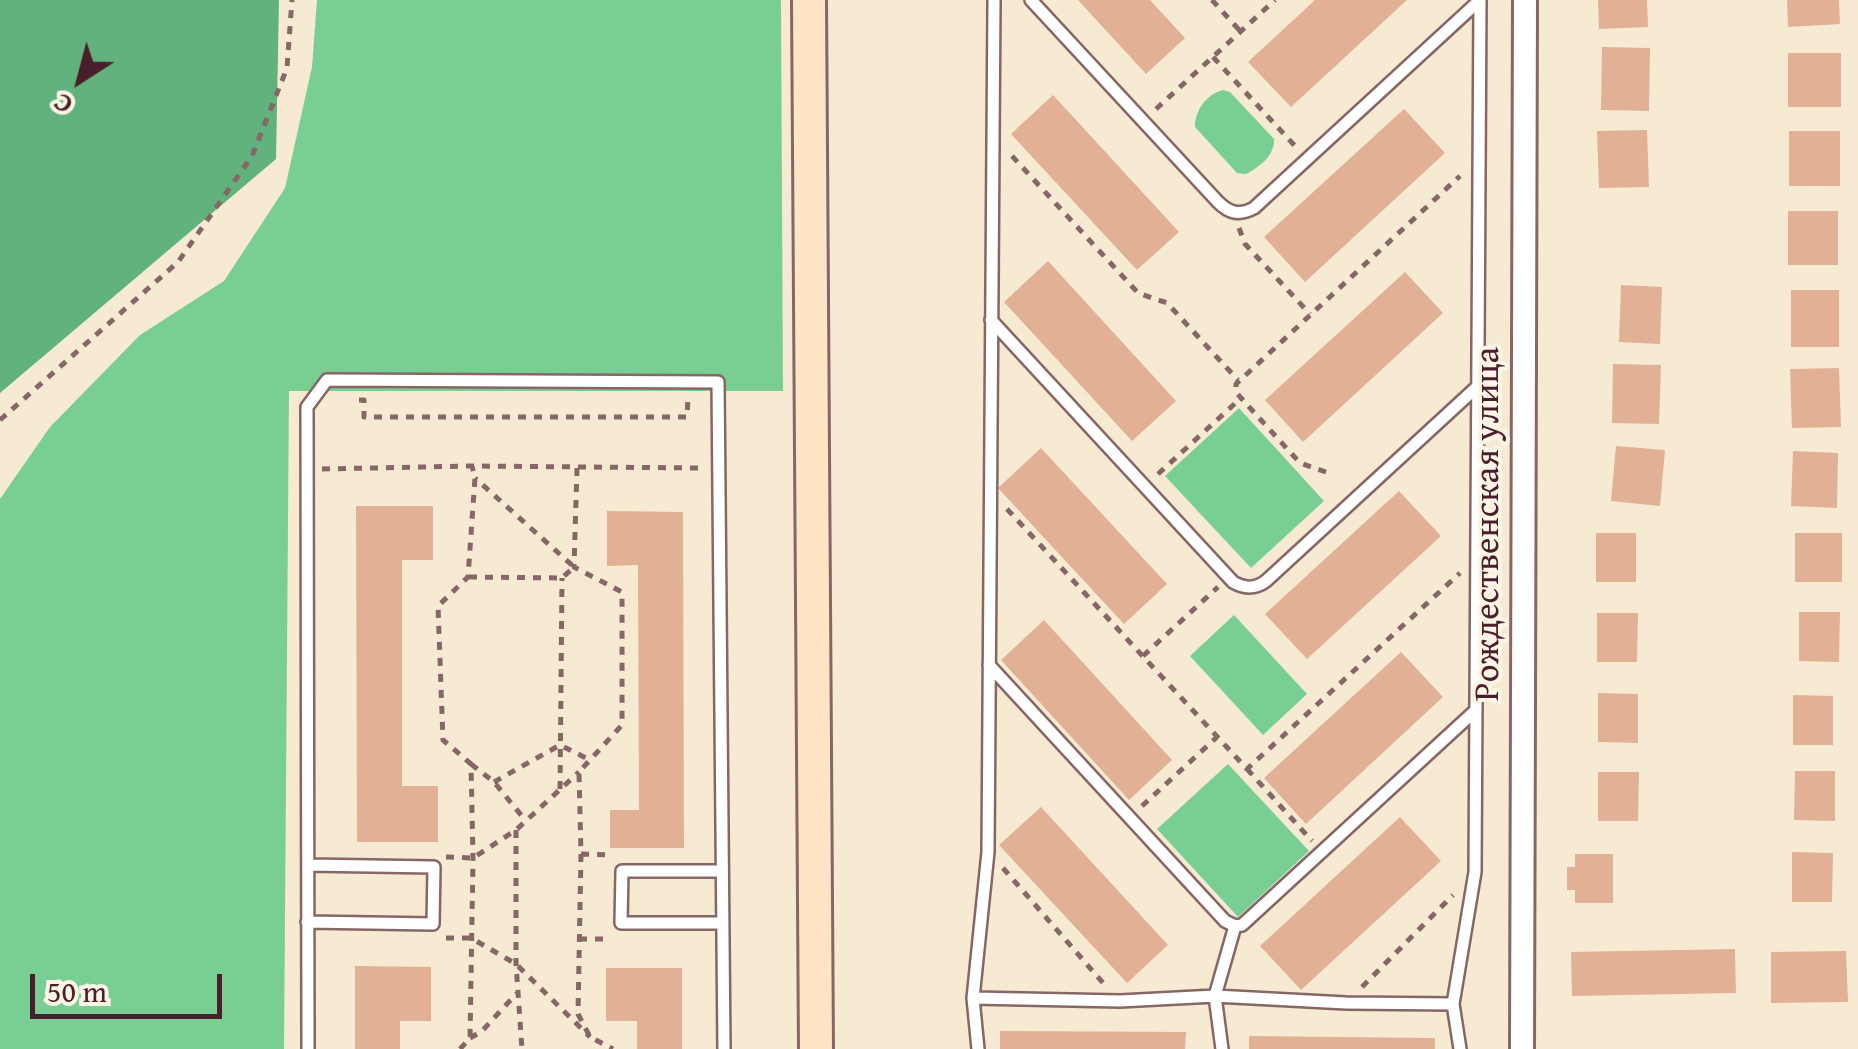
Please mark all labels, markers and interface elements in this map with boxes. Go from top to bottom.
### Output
north arrow [30,30,130,130]
text: С [44,83,81,126]
street label: Рождественская улица [1468,347,1510,701]
scale bar [35,954,228,1016]
text: 50 m [47,969,107,1013]

